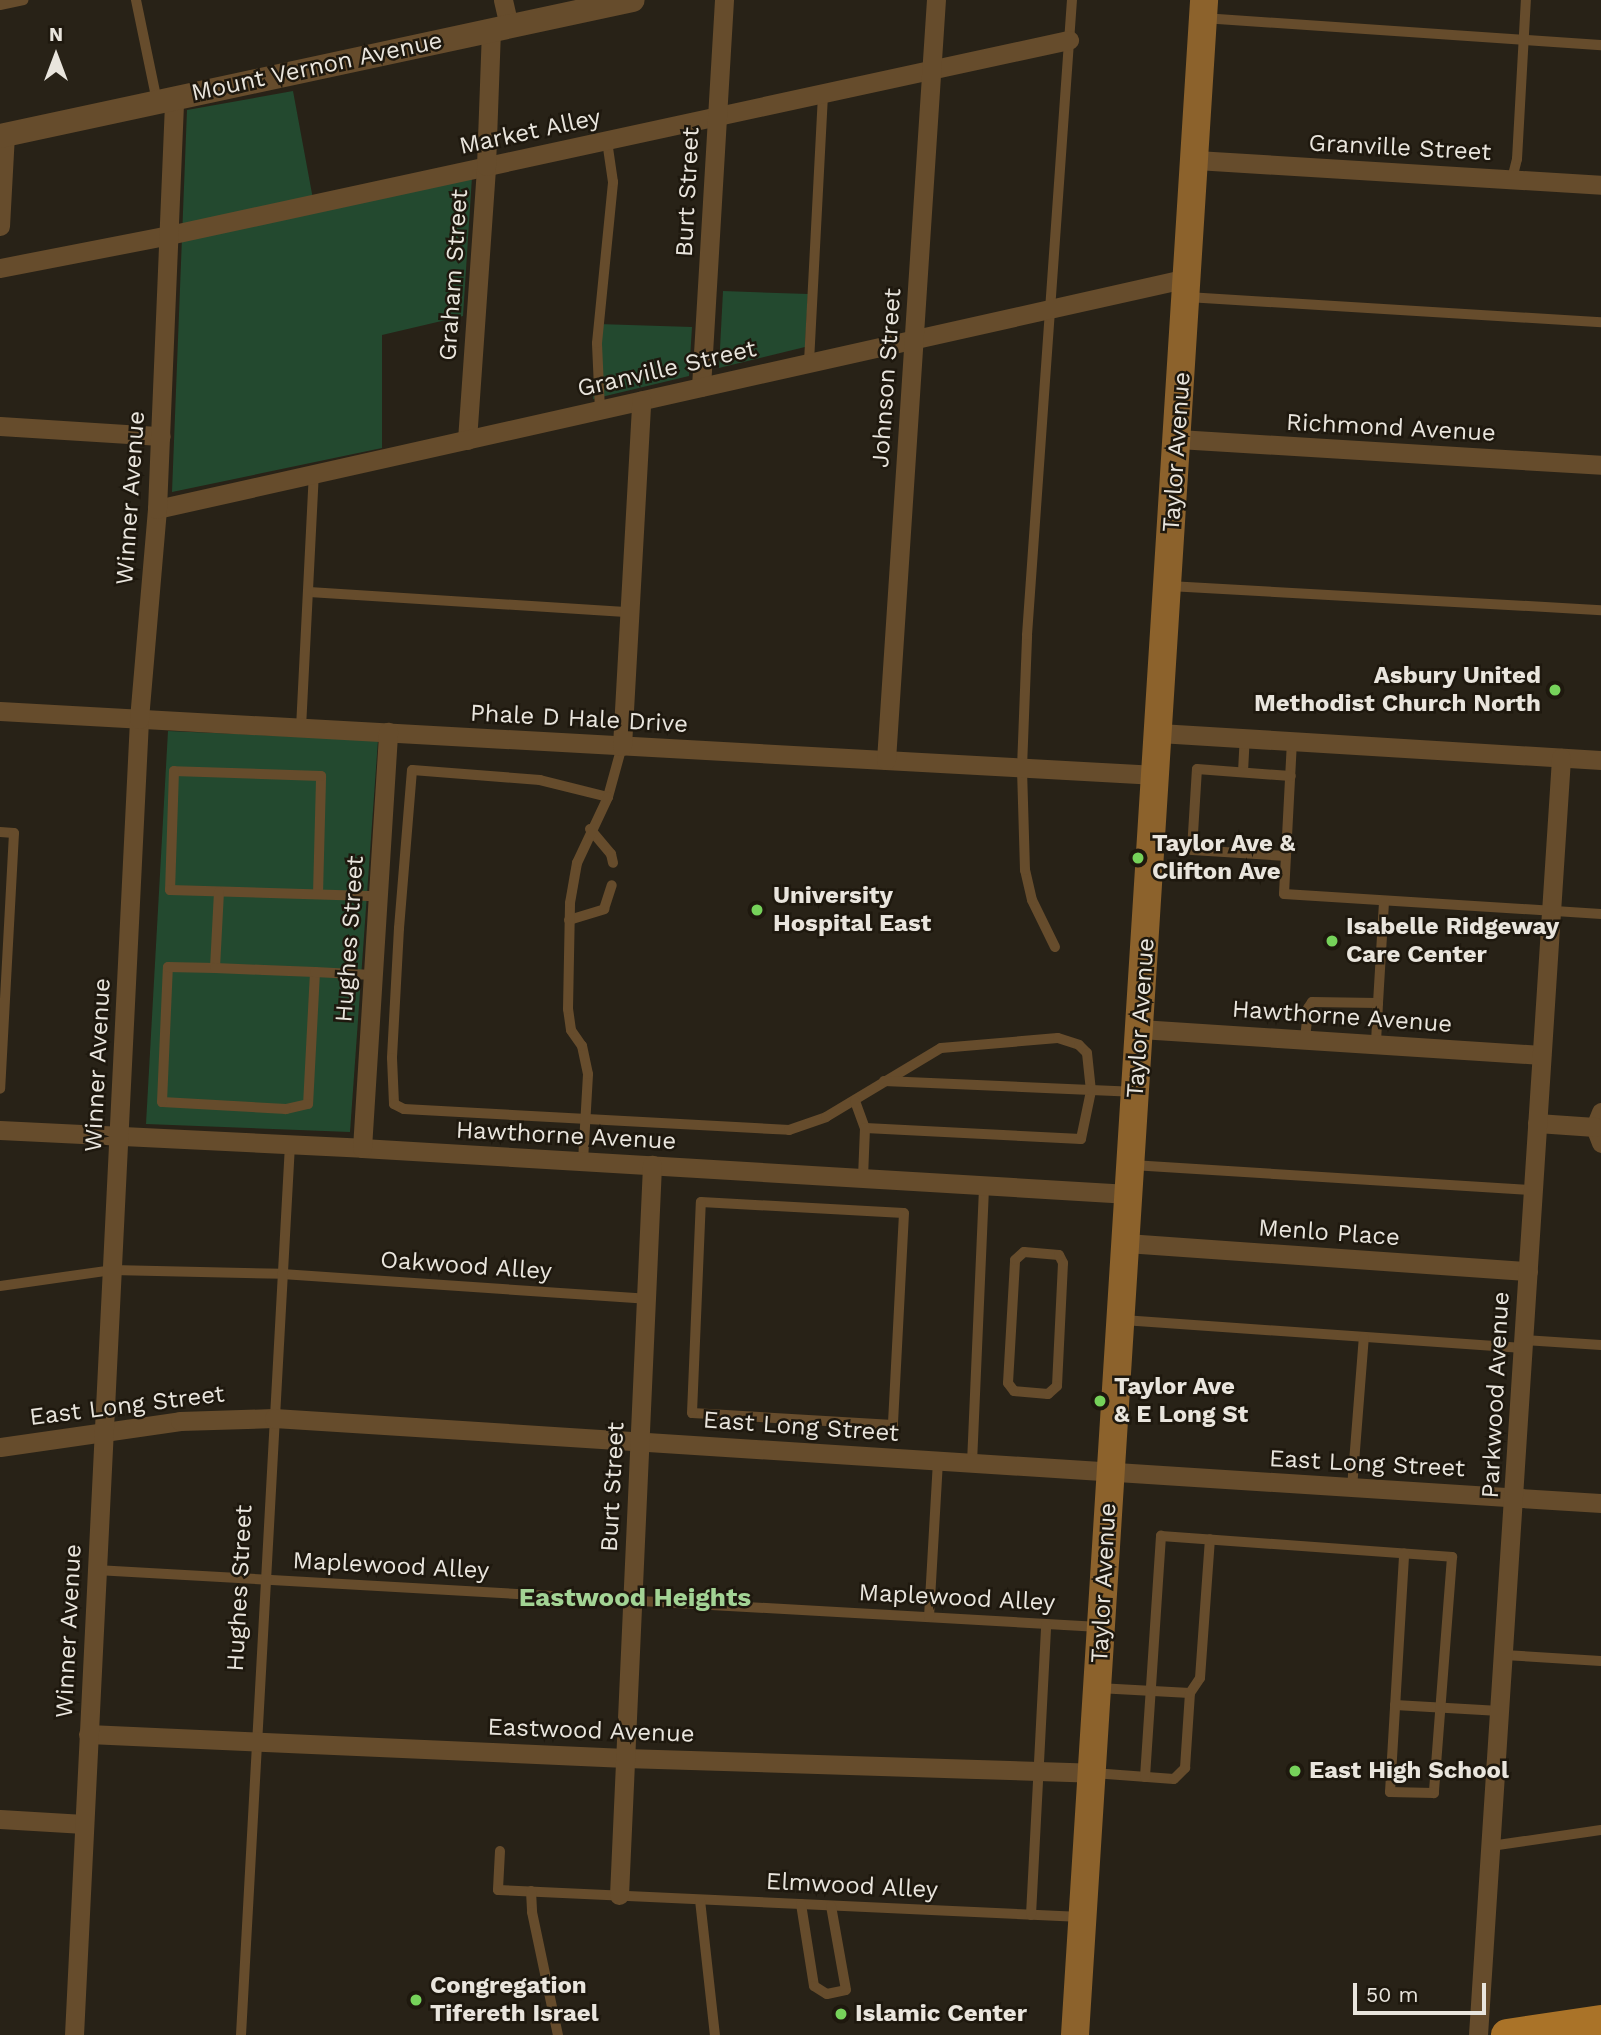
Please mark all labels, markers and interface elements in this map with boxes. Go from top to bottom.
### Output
north arrow [21,21,91,91]
text: N [49,23,63,46]
street label: Mount Vernon Avenue [188,26,446,108]
street label: Market Alley [456,103,604,161]
street label: Burt Street [670,126,706,258]
street label: Granville Street [1308,129,1492,167]
street label: Graham Street [434,188,474,362]
street label: Johnson Street [866,287,908,469]
street label: Granville Street [575,334,759,404]
street label: Taylor Avenue [1157,370,1197,534]
street label: Richmond Avenue [1285,408,1497,448]
street label: Winner Avenue [111,409,151,587]
place label: Asbury United Methodist Church North [1254,662,1541,718]
marker: Asbury United Methodist Church North [1547,682,1563,698]
street label: Phale D Hale Drive [469,699,689,739]
place label: Taylor Ave & Clifton Ave [1152,830,1296,886]
marker: Taylor Ave & Clifton Ave [1130,850,1146,866]
street label: Hughes Street [330,855,370,1023]
place label: University Hospital East [773,882,932,938]
marker: University Hospital East [747,900,767,920]
place label: Isabelle Ridgeway Care Center [1346,913,1559,969]
marker: Isabelle Ridgeway Care Center [1324,933,1340,949]
street label: Taylor Avenue [1121,936,1161,1100]
street label: Winner Avenue [79,976,117,1154]
street label: Hawthorne Avenue [1230,995,1454,1039]
street label: Hawthorne Avenue [455,1116,677,1156]
street label: Menlo Place [1257,1214,1401,1252]
street label: Oakwood Alley [379,1246,553,1286]
street label: Parkwood Avenue [1476,1290,1516,1500]
place label: Taylor Ave & E Long St [1114,1373,1248,1429]
street label: East Long Street [28,1380,226,1432]
marker: Taylor Ave & E Long St [1092,1393,1108,1409]
street label: East Long Street [702,1406,900,1448]
street label: Burt Street [595,1421,631,1553]
street label: East Long Street [1268,1444,1466,1484]
street label: Taylor Avenue [1085,1501,1123,1665]
street label: Hughes Street [221,1504,259,1672]
street label: Winner Avenue [50,1542,88,1720]
street label: Maplewood Alley [291,1546,491,1586]
street label: Maplewood Alley [857,1578,1057,1618]
district label: Eastwood Heights [519,1582,751,1614]
street label: Eastwood Avenue [486,1713,696,1749]
place label: East High School [1309,1757,1509,1785]
marker: East High School [1287,1763,1303,1779]
street label: Elmwood Alley [765,1867,939,1905]
scale bar [1356,1968,1489,2012]
place label: Congregation Tifereth Israel [430,1972,599,2028]
text: 50 m [1366,1982,1418,2007]
marker: Congregation Tifereth Israel [408,1992,424,2008]
place label: Islamic Center [855,2000,1027,2028]
marker: Islamic Center [833,2006,849,2022]

